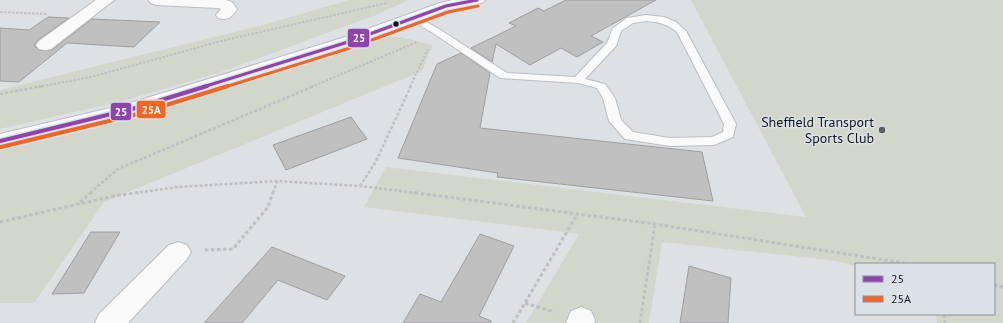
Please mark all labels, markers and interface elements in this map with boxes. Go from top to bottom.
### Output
unlabelled marker [391,19,401,29]
line badge: 25 [347,28,370,48]
text: 25 [353,31,365,45]
line badge: 25A [136,100,166,119]
line badge: 25 [110,102,132,121]
text: 25A [141,103,161,117]
text: 25 [115,105,127,119]
place label: Sheffield Transport Sports Club [761,113,874,147]
marker: Sheffield Transport Sports Club [877,125,887,135]
legend [855,263,995,315]
text: 25 [891,271,904,286]
text: 25A [891,291,911,306]

